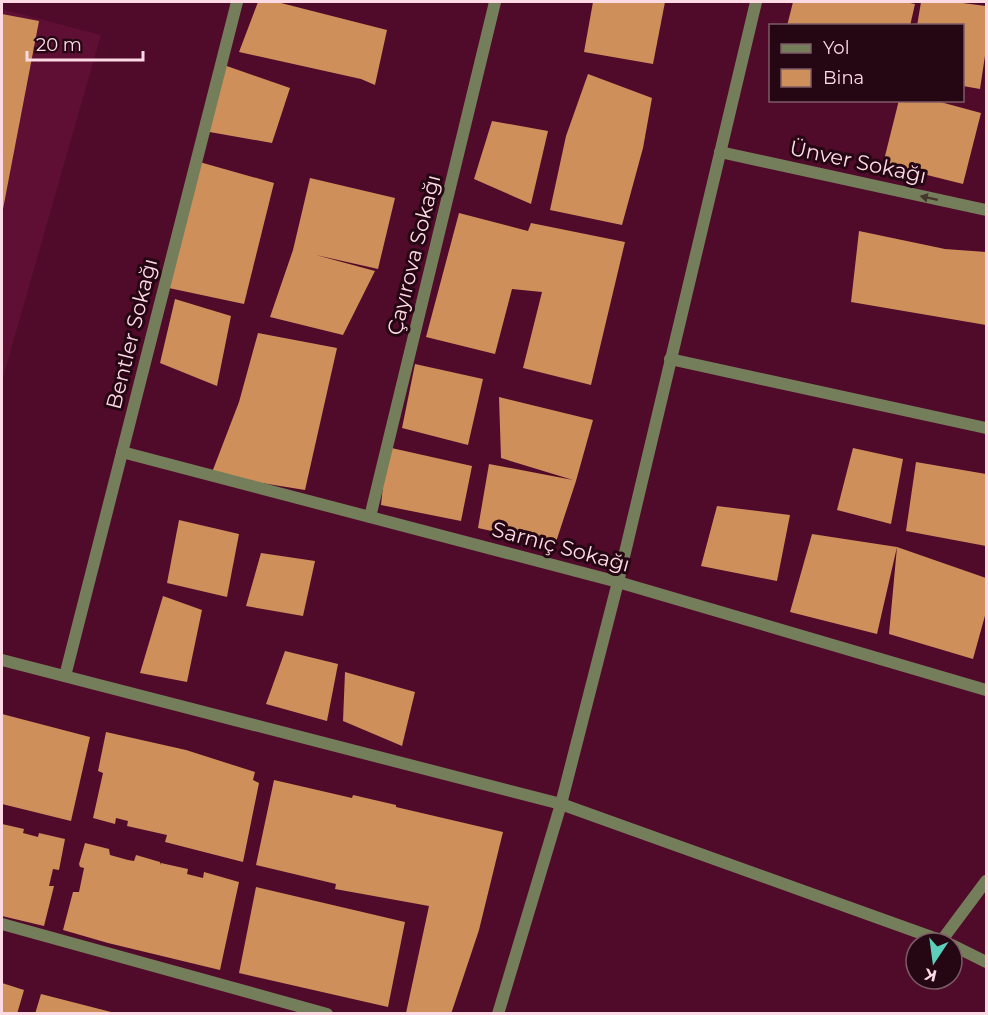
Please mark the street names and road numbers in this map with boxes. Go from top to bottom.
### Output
street label: Ünver Sokağı [787,135,929,188]
street label: Çayırova Sokağı [381,172,446,338]
street label: Bentler Sokağı [101,256,162,412]
street label: Sarnıç Sokağı [490,516,633,577]

